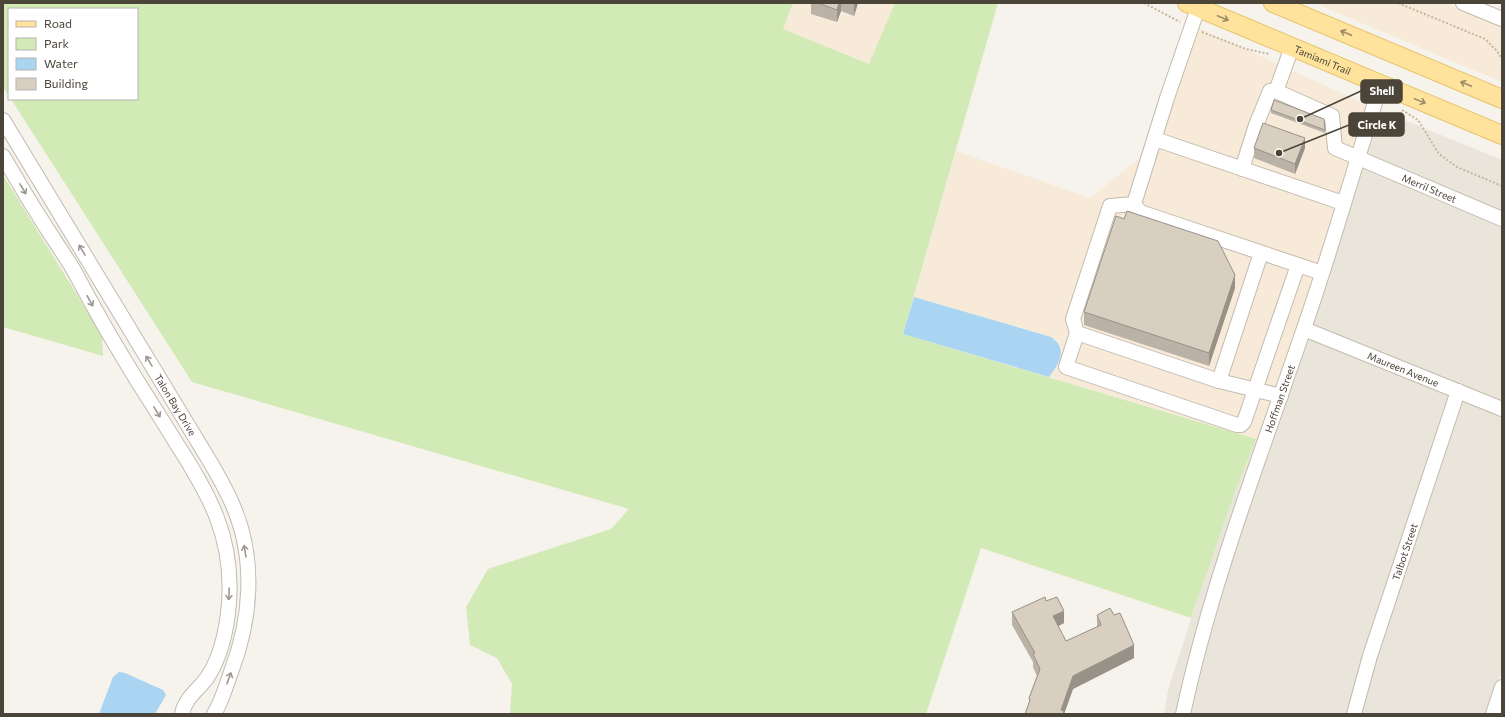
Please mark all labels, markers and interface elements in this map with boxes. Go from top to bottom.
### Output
legend [8,8,138,100]
one-way arrow [1216,15,1228,22]
text: Road [44,16,72,30]
one-way arrow [1341,29,1353,37]
text: Park [44,36,70,50]
street label: Tamiami Trail [1292,43,1353,77]
text: Water [44,56,78,70]
text: Building [44,76,88,90]
one-way arrow [1460,79,1472,87]
callout: Shell [1361,80,1402,103]
text: Shell [1370,84,1394,97]
one-way arrow [1414,97,1426,105]
callout: Circle K [1349,113,1404,136]
text: Circle K [1358,118,1397,131]
street label: Merril Street [1400,171,1458,205]
one-way arrow [19,183,27,195]
one-way arrow [78,245,86,256]
one-way arrow [87,294,95,306]
street label: Maureen Avenue [1366,349,1441,389]
one-way arrow [145,356,154,367]
street label: Hoffman Street [1262,363,1297,434]
street label: Talon Bay Drive [152,372,199,438]
one-way arrow [154,406,162,418]
street label: Talbot Street [1390,522,1420,582]
one-way arrow [241,545,249,558]
one-way arrow [226,587,233,600]
one-way arrow [226,672,233,685]

